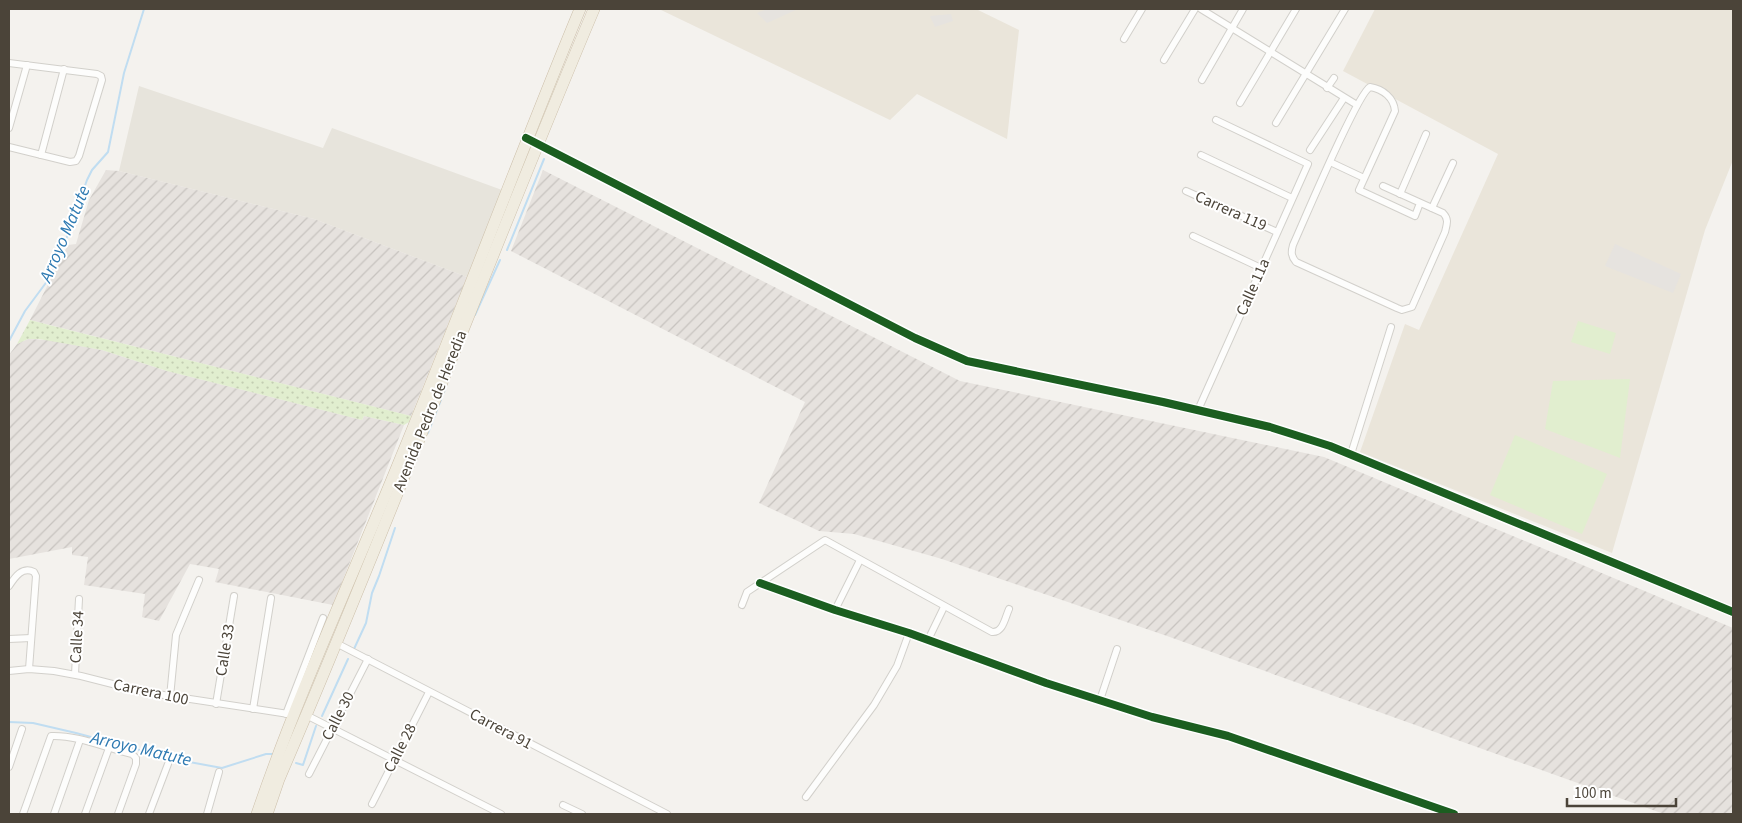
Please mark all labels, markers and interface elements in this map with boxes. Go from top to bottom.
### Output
water label: Arroyo Matute [33,181,97,287]
street label: Carrera 119 [1192,185,1270,237]
street label: Calle 11a [1231,255,1275,319]
street label: Avenida Pedro de Heredia [388,327,472,495]
street label: Calle 34 [65,610,89,664]
street label: Calle 33 [210,622,240,678]
street label: Carrera 100 [111,673,191,711]
street label: Calle 30 [316,688,360,744]
street label: Carrera 91 [466,703,536,755]
street label: Calle 28 [378,720,422,776]
water label: Arroyo Matute [87,725,194,773]
scale bar [1567,776,1676,808]
text: 100 m [1574,783,1612,804]

